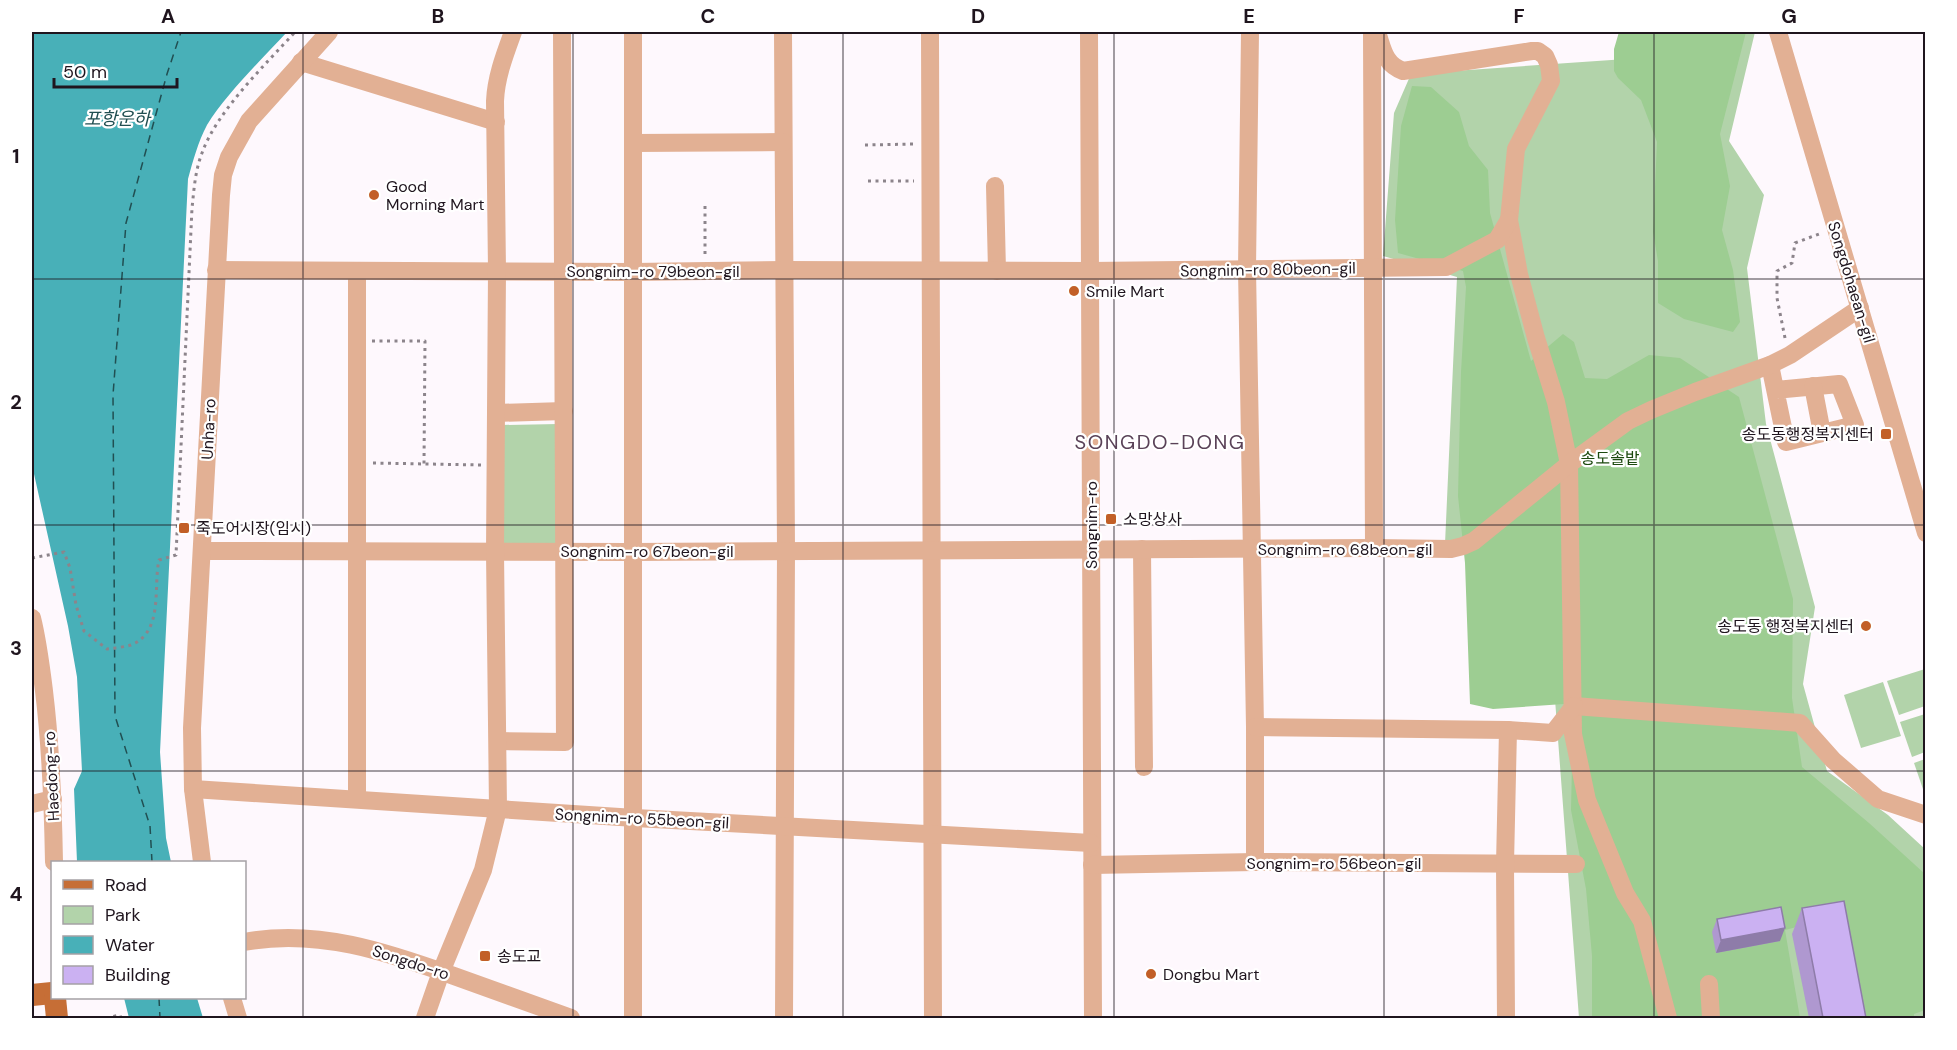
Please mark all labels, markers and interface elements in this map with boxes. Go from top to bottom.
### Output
text: A [161,3,175,29]
text: B [432,3,444,29]
text: C [701,3,715,29]
text: D [971,3,985,29]
text: E [1243,3,1255,29]
text: F [1513,3,1525,29]
text: G [1781,3,1797,29]
scale bar [54,51,177,89]
text: 50 m [63,60,107,84]
water label: 포항운하 [84,107,153,131]
text: 1 [12,143,20,169]
place label: Good Morning Mart [386,176,485,215]
marker: Good Morning Mart [367,188,381,202]
street label: Songdohaean-gil [1823,219,1880,345]
street label: Songnim-ro 80beon-gil [1180,257,1356,282]
street label: Songnim-ro 79beon-gil [566,261,740,282]
place label: Smile Mart [1086,281,1165,302]
marker: Smile Mart [1067,284,1081,298]
text: 2 [10,389,22,415]
street label: Unha-ro [196,398,221,460]
place label: 송도동행정복지센터 [1742,424,1874,445]
marker: 송도동행정복지센터 [1879,427,1893,441]
district label: SONGDO-DONG [1075,429,1245,455]
park label: 송도솔밭 [1581,448,1640,469]
street label: Songnim-ro [1081,481,1102,569]
place label: 소망상사 [1123,509,1182,530]
marker: 소망상사 [1104,512,1118,526]
place label: 죽도어시장(임시) [196,518,311,539]
marker: 죽도어시장(임시) [177,521,191,535]
street label: Songnim-ro 68beon-gil [1258,539,1432,560]
street label: Songnim-ro 67beon-gil [560,541,734,562]
place label: 송도동 행정복지센터 [1717,616,1854,637]
marker: 송도동 행정복지센터 [1859,619,1873,633]
text: 3 [10,635,22,661]
street label: Haedong-ro [39,730,64,822]
street label: Songnim-ro 55beon-gil [554,803,730,834]
street label: Songnim-ro 56beon-gil [1247,853,1421,874]
legend [51,861,246,999]
text: Road [105,873,147,897]
text: 4 [10,881,23,907]
text: Park [105,903,141,927]
text: Water [105,933,155,957]
street label: Songdo-ro [370,940,452,985]
place label: 송도교 [497,946,541,967]
marker: 송도교 [478,949,492,963]
text: Building [105,963,170,987]
place label: Dongbu Mart [1163,964,1259,985]
marker: Dongbu Mart [1144,967,1158,981]

